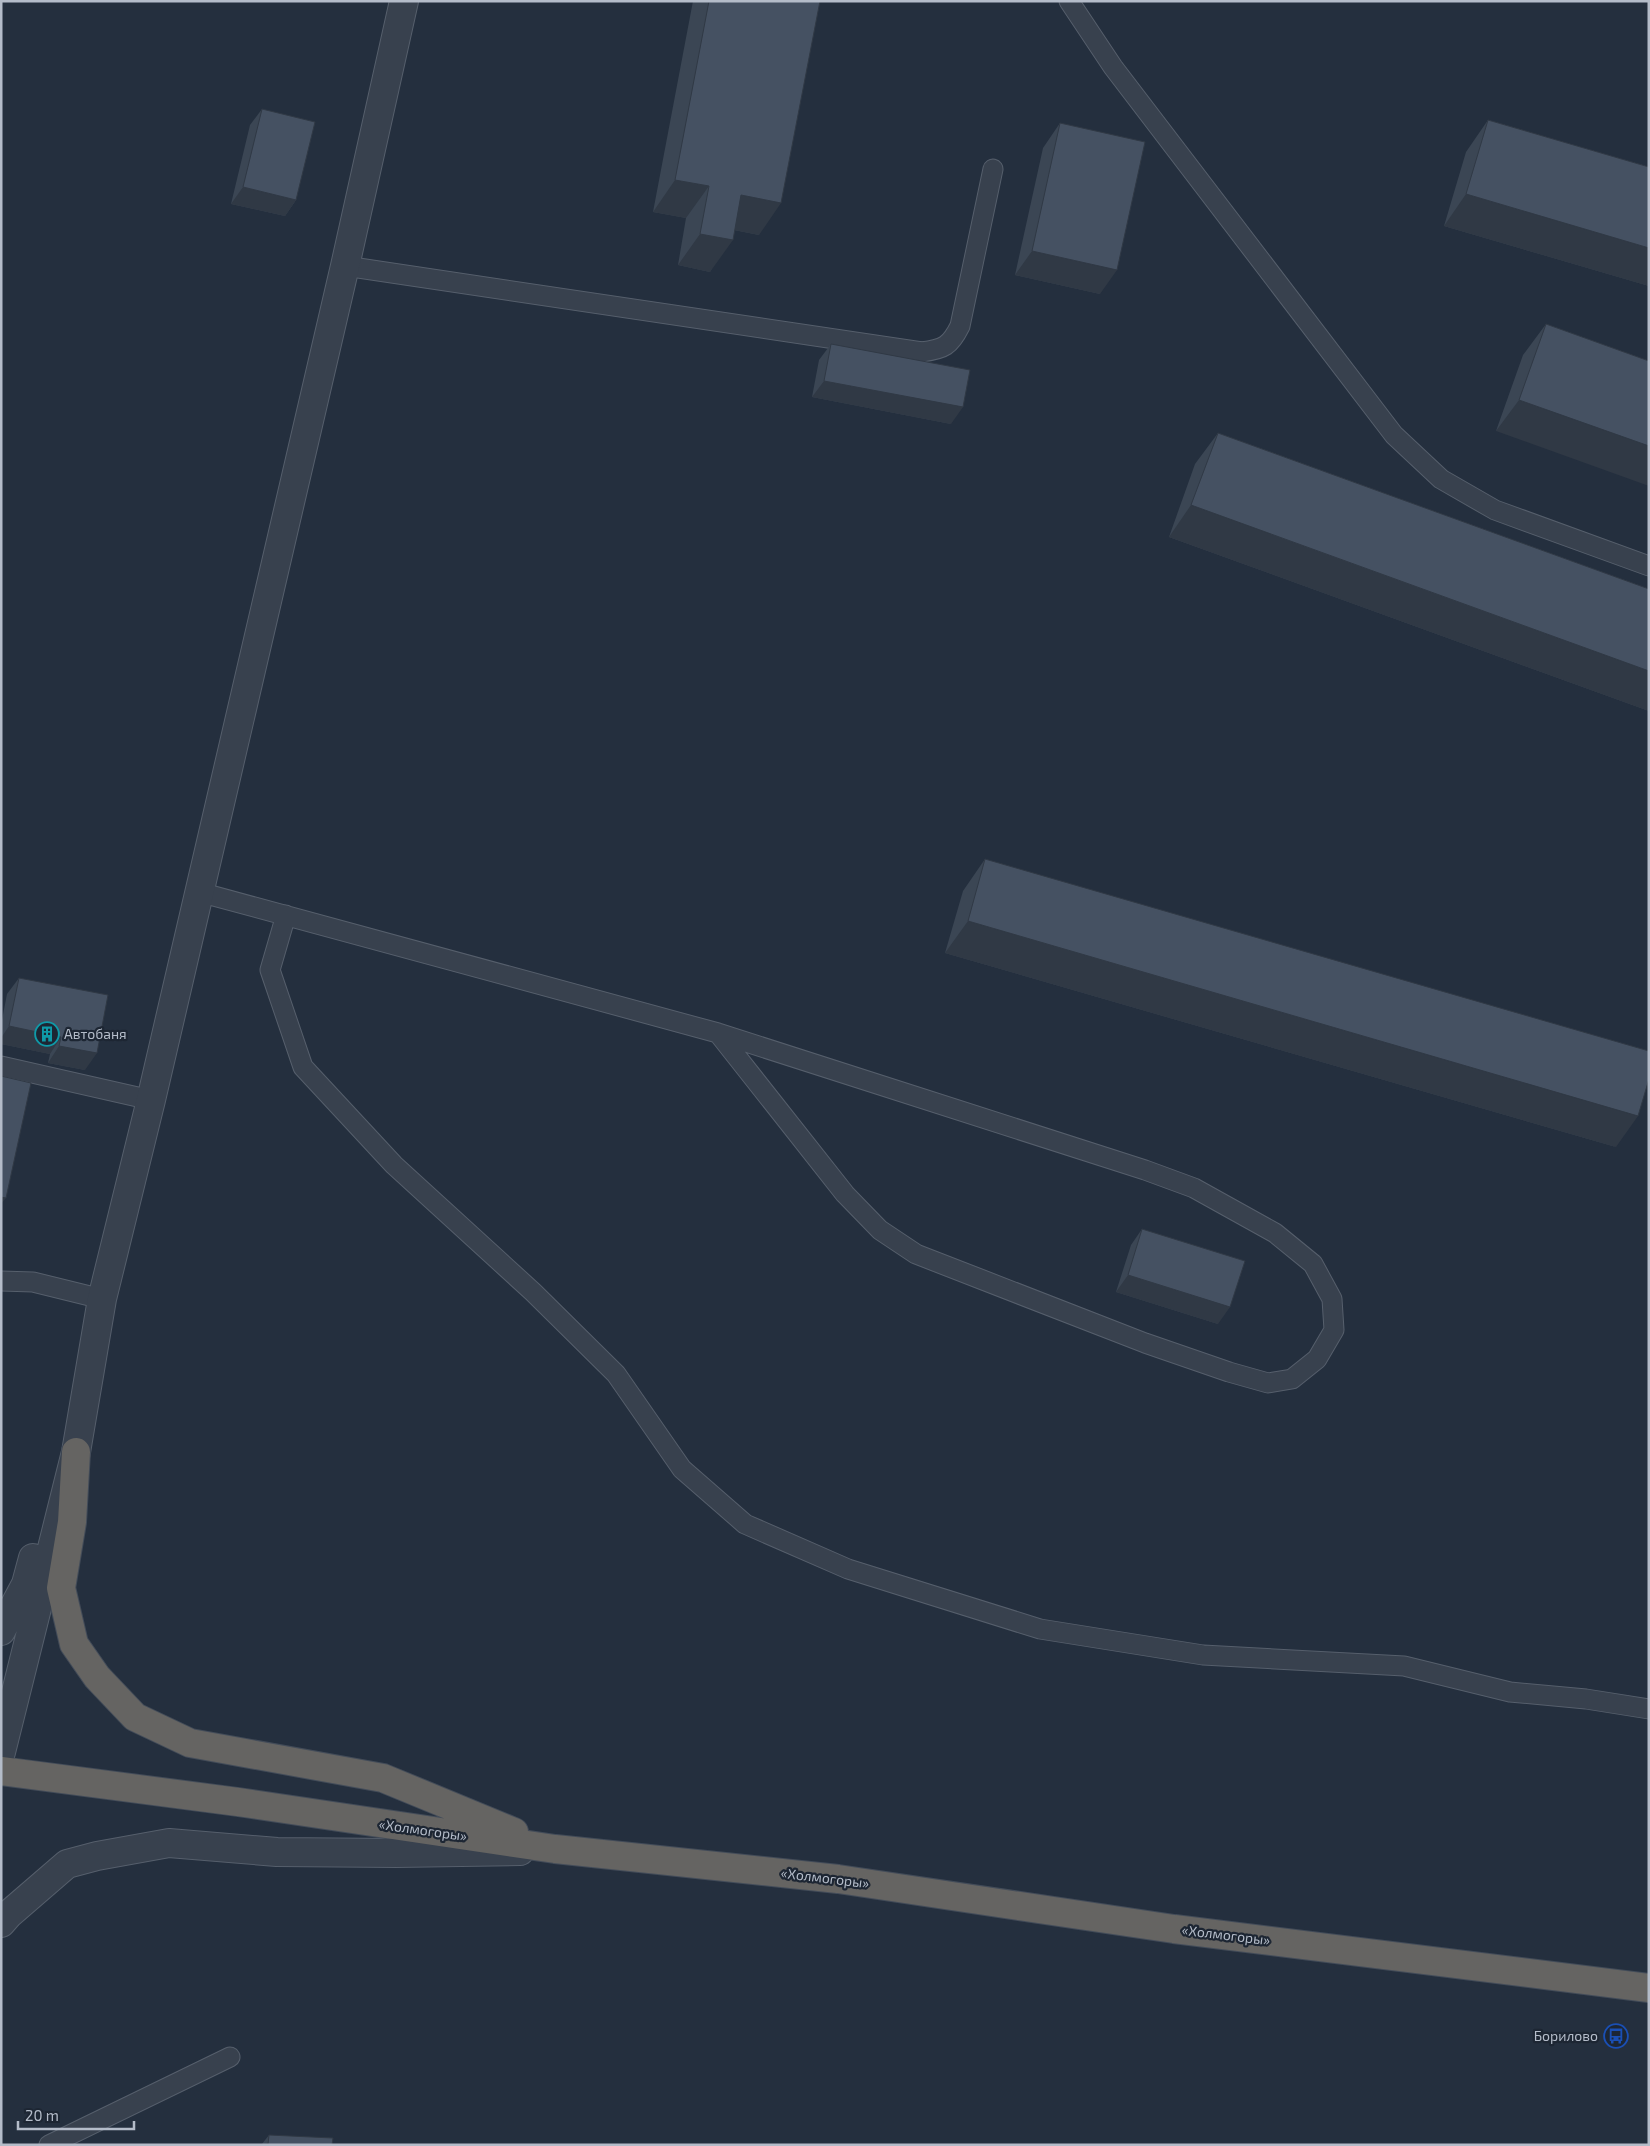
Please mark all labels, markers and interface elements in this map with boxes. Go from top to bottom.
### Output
building icon: Автобаня [34,1021,60,1047]
place label: Автобаня [64,1025,127,1042]
street label: «Холмогоры» [378,1815,468,1844]
street label: «Холмогоры» [780,1864,870,1891]
street label: «Холмогоры» [1181,1921,1271,1948]
bus stop icon: Борилово [1603,2023,1629,2049]
place label: Борилово [1534,2027,1598,2044]
scale bar [18,2098,134,2130]
text: 20 m [25,2106,59,2124]

